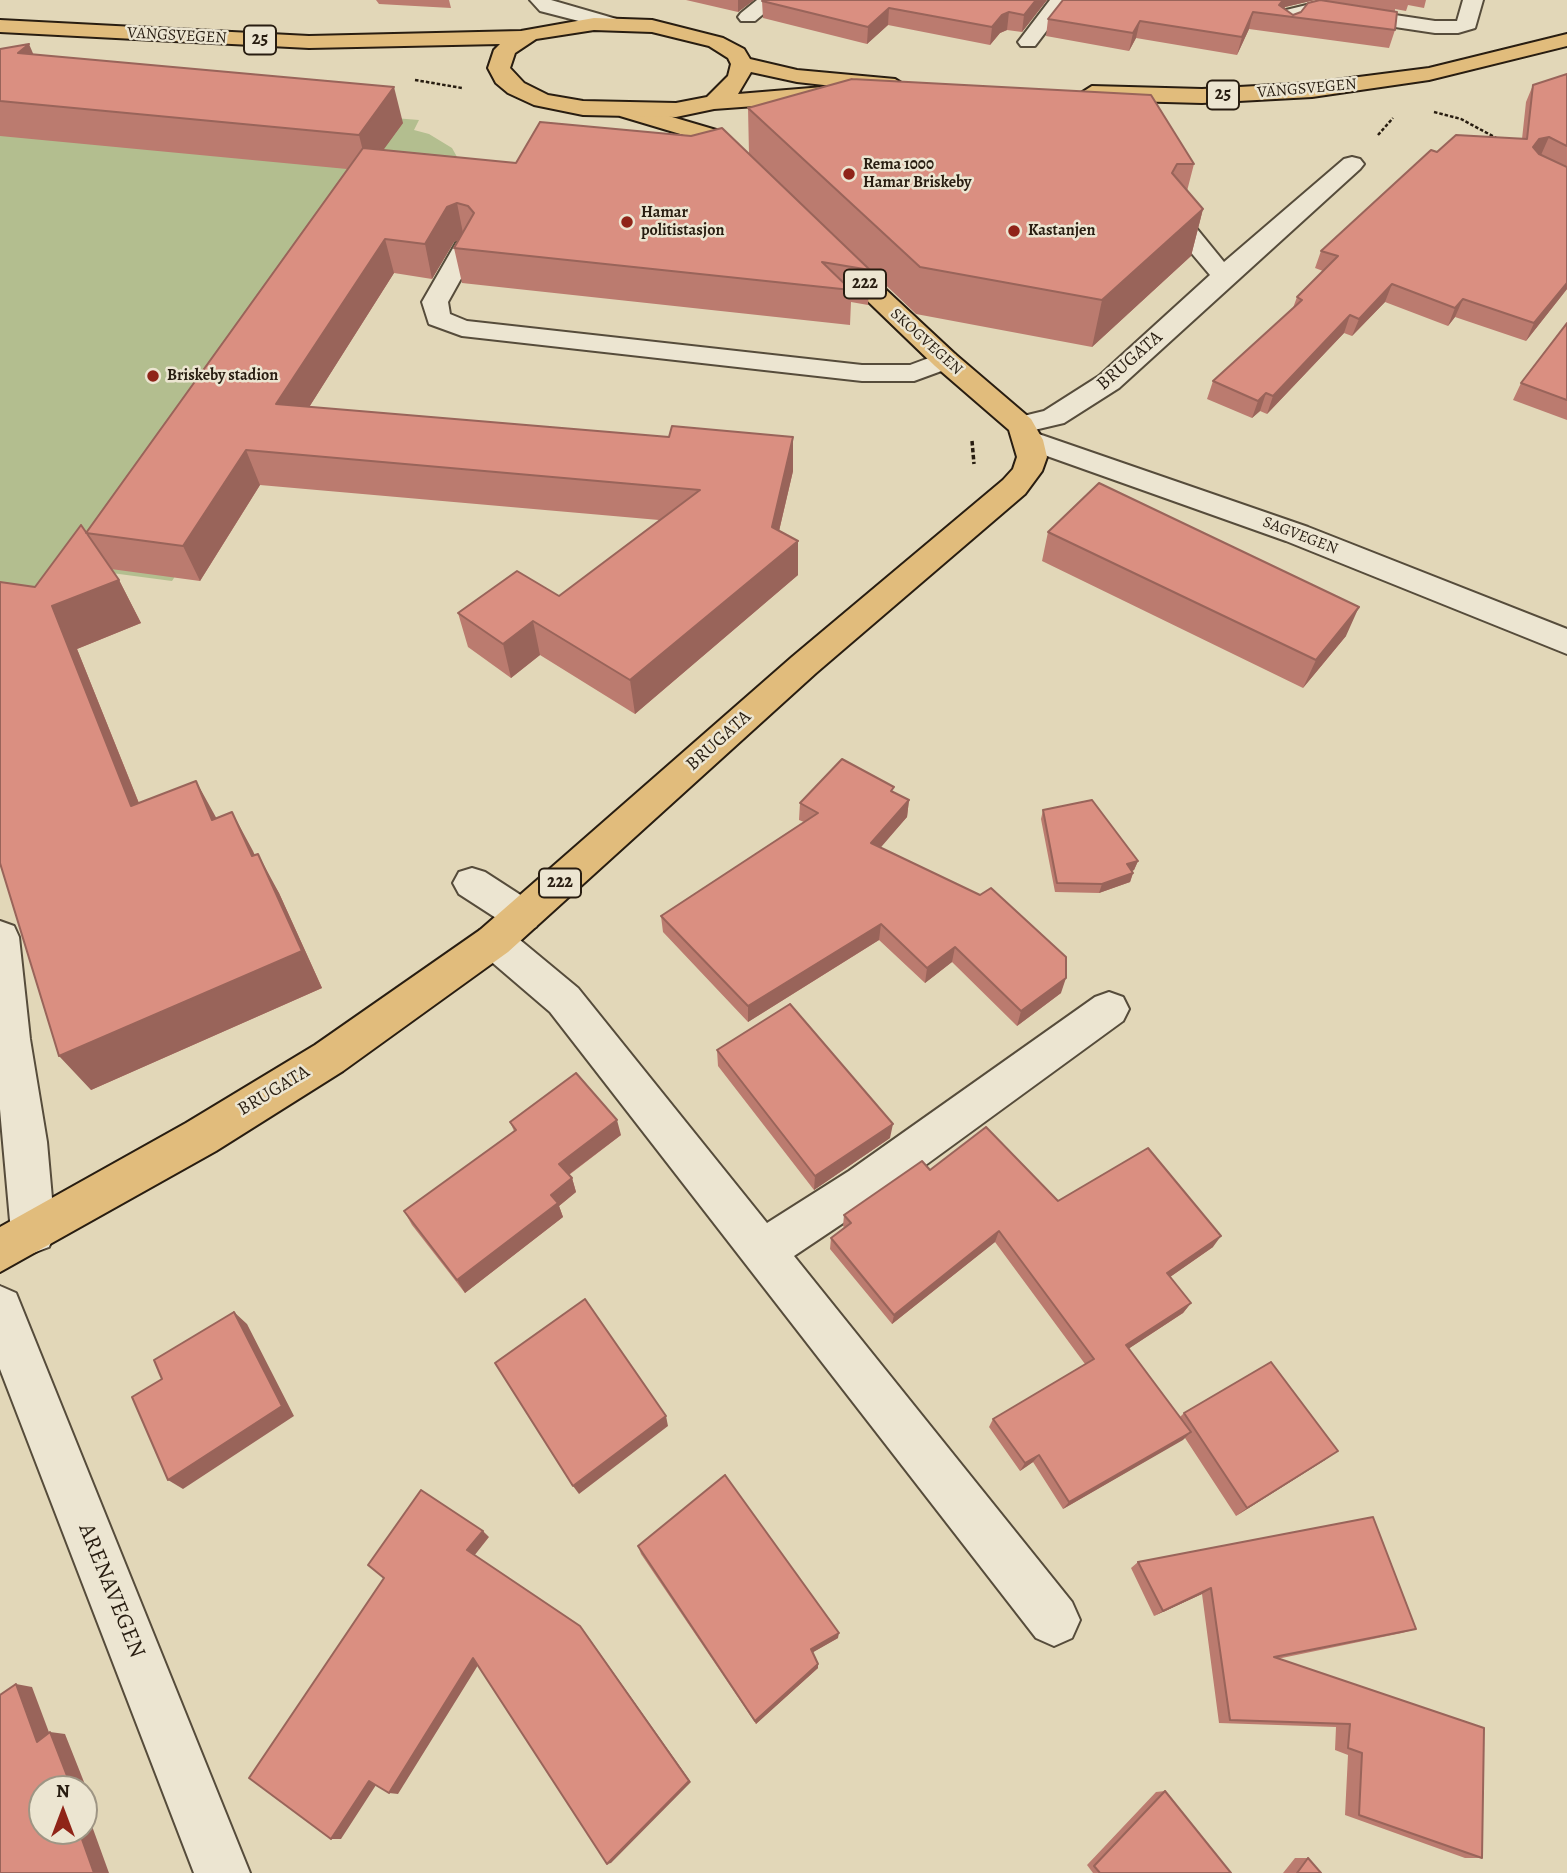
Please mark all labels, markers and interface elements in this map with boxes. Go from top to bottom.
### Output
street label: VANGSVEGEN [127,24,227,48]
road number: 25 [244,26,276,55]
street label: VANGSVEGEN [1257,75,1357,103]
road number: 25 [1207,80,1239,110]
place label: Rema 1000 Hamar Briskeby [863,155,971,193]
marker: Rema 1000 Hamar Briskeby [841,166,857,182]
place label: Hamar politistasjon [641,203,724,241]
marker: Hamar politistasjon [619,214,635,230]
place label: Kastanjen [1028,221,1095,241]
marker: Kastanjen [1006,223,1022,239]
road number: 222 [844,270,886,298]
street label: SKOGVEGEN [886,305,966,379]
street label: BRUGATA [1092,326,1168,396]
place label: Briskeby stadion [167,366,278,386]
marker: Briskeby stadion [145,368,161,384]
street label: SAGVEGEN [1260,513,1340,559]
street label: BRUGATA [682,706,756,776]
road number: 222 [539,868,581,898]
street label: BRUGATA [234,1061,314,1121]
street label: ARENAVEGEN [72,1520,150,1662]
north arrow [28,1775,98,1845]
text: N [56,1778,70,1804]

